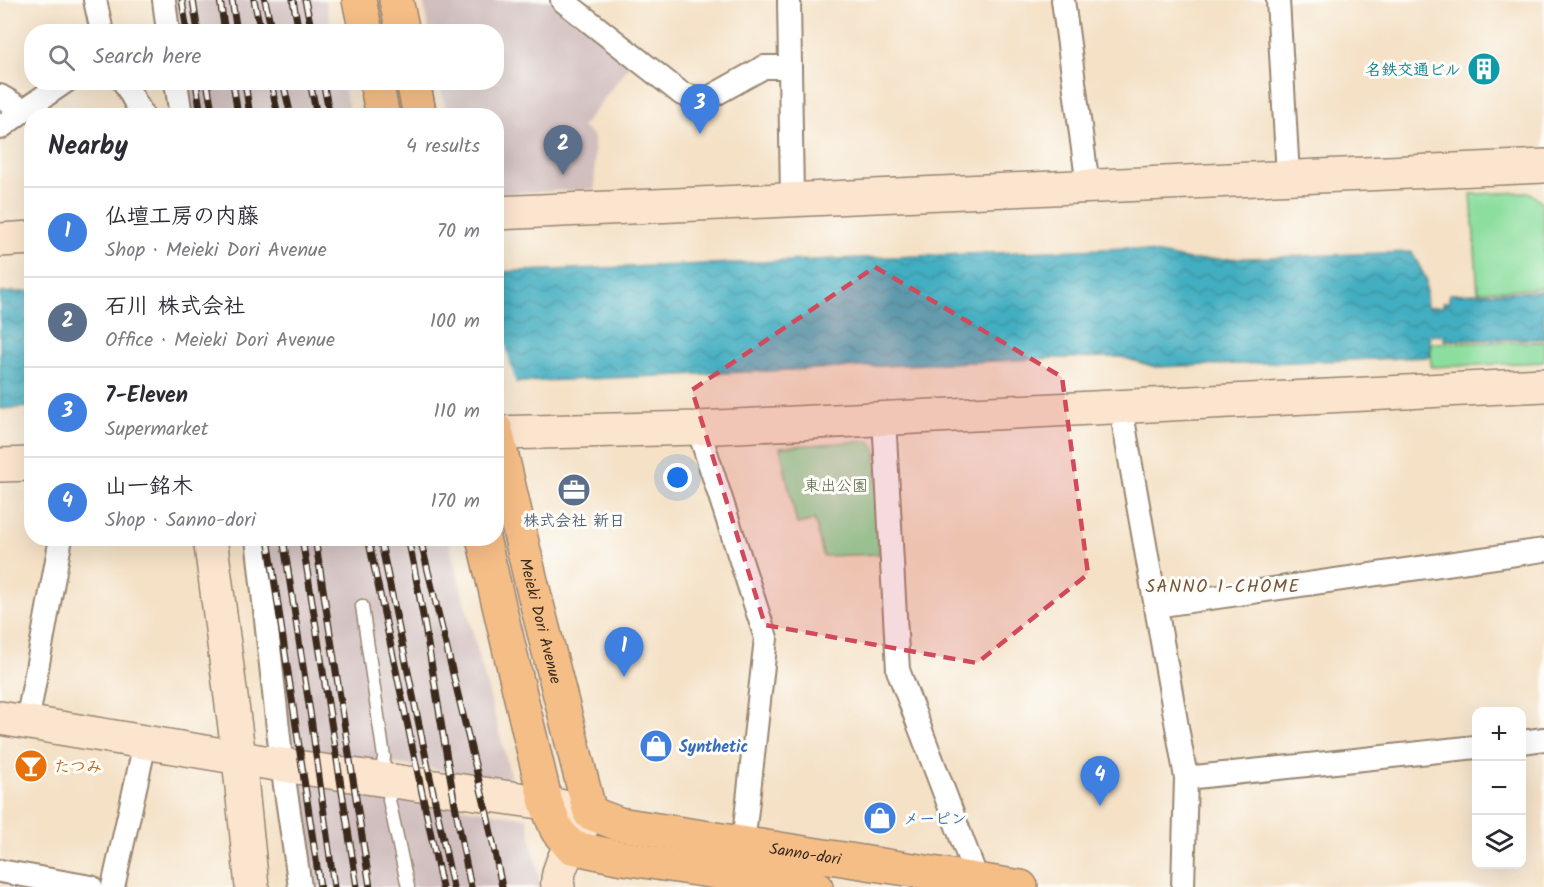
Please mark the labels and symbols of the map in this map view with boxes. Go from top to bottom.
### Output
building icon: 名鉄交通ビル [1466,51,1502,87]
place label: 名鉄交通ビル [1365,58,1461,83]
pin: 3 [680,84,720,134]
pin: 2 [544,126,582,175]
your location [663,463,692,492]
office icon: 株式会社 新日 [556,472,592,508]
park label: 東出公園 [804,474,868,499]
place label: 株式会社 新日 [523,509,625,534]
street label: Meieki Dori Avenue [512,556,568,687]
district label: SANNO 1-CHOME [1145,573,1301,602]
pin: 1 [604,628,644,677]
shop icon: Synthetic [638,728,674,764]
place label: Synthetic [679,735,748,760]
bar icon: たつみ [13,748,49,784]
place label: たつみ [54,755,102,780]
pin: 4 [1080,756,1120,806]
shop icon: メーピン [862,800,898,836]
place label: メーピン [903,807,967,832]
street label: Sanno-dori [768,837,844,873]

